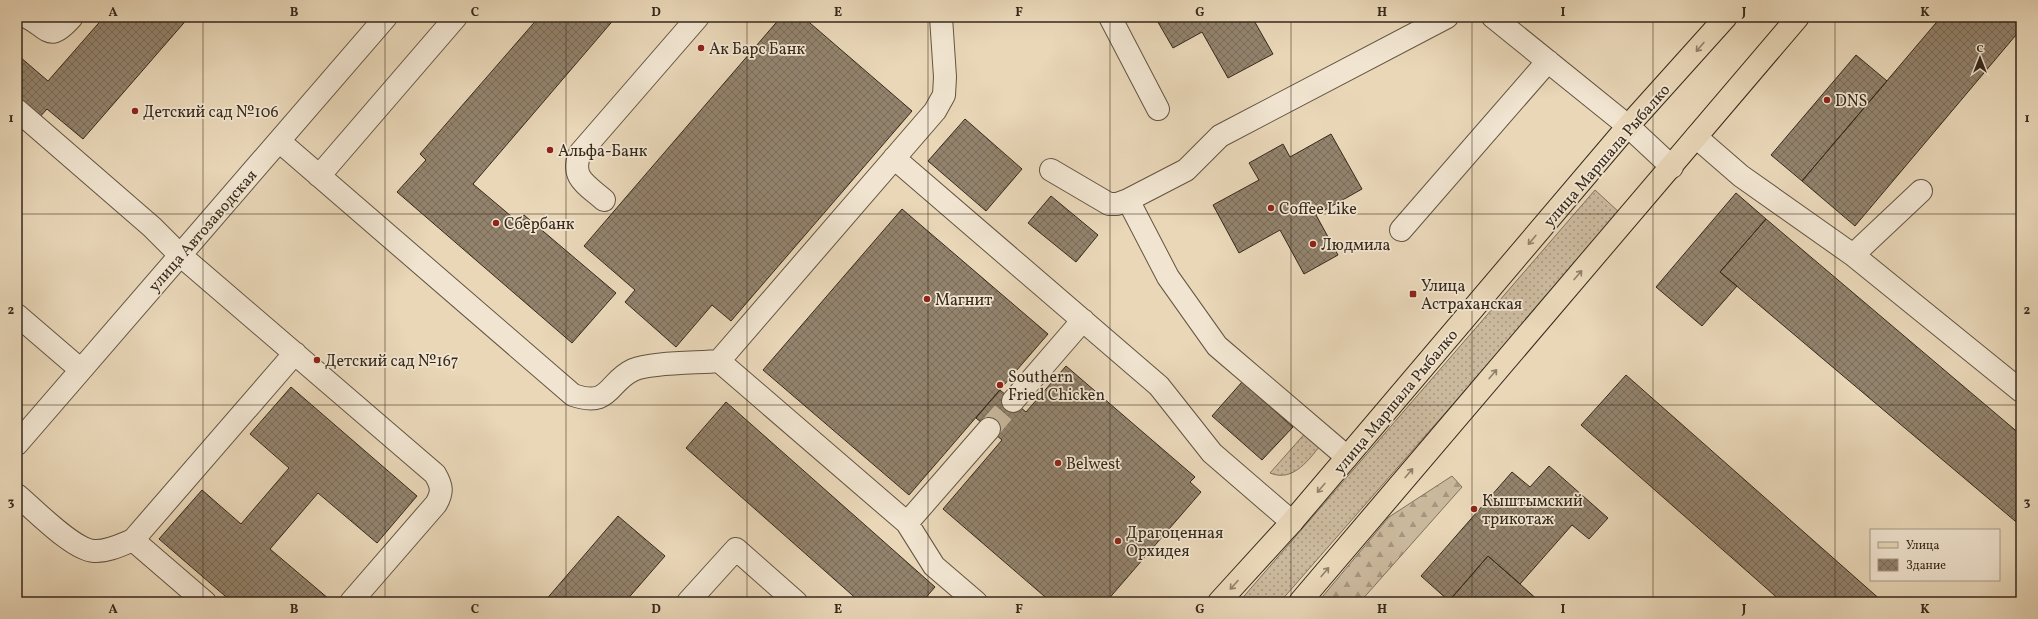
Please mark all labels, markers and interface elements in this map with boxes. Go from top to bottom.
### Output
text: A [108,4,118,22]
text: B [290,4,299,22]
text: C [471,4,479,22]
text: D [651,4,661,22]
text: E [834,4,842,22]
text: F [1015,4,1023,22]
text: G [1195,4,1205,22]
text: H [1377,4,1387,22]
text: I [1561,4,1566,22]
text: J [1741,4,1747,22]
text: K [1920,4,1930,22]
north arrow [1960,38,2000,78]
place label: Ак Барс Банк [709,39,805,61]
one-way arrow [1696,41,1705,52]
text: С [1976,42,1984,57]
marker: Ак Барс Банк [696,43,706,53]
street label: улица Маршала Рыбалко [1539,80,1676,233]
place label: DNS [1835,91,1867,113]
marker: DNS [1822,95,1832,105]
place label: Детский сад №106 [143,102,279,124]
marker: Детский сад №106 [130,106,140,116]
text: 1 [8,110,14,128]
text: 1 [2024,110,2030,128]
place label: Альфа-Банк [558,141,648,163]
marker: Альфа-Банк [545,145,555,155]
street label: улица Автозаводская [144,165,263,297]
place label: Coffee Like [1279,199,1357,221]
marker: Coffee Like [1266,203,1276,213]
place label: Сбербанк [504,214,575,236]
marker: Сбербанк [491,218,501,228]
one-way arrow [1528,234,1537,244]
place label: Людмила [1321,235,1390,257]
marker: Людмила [1308,239,1318,249]
one-way arrow [1574,270,1583,281]
place label: Улица Астраханская [1421,276,1522,316]
marker: Улица Астраханская [1408,289,1418,299]
place label: Магнит [935,290,992,312]
marker: Магнит [922,294,932,304]
text: 2 [8,302,15,320]
text: 2 [2024,302,2031,320]
street label: улица Маршала Рыбалко [1329,325,1464,479]
place label: Детский сад №167 [325,351,459,373]
marker: Детский сад №167 [312,355,322,365]
place label: Southern Fried Chicken [1008,367,1105,407]
one-way arrow [1489,368,1498,379]
marker: Southern Fried Chicken [995,380,1005,390]
place label: Belwest [1066,454,1121,476]
marker: Belwest [1053,458,1063,468]
one-way arrow [1405,468,1414,478]
one-way arrow [1316,482,1325,493]
place label: Кыштымский трикотаж [1482,491,1583,531]
text: 3 [8,494,15,512]
text: 3 [2024,494,2031,512]
marker: Кыштымский трикотаж [1469,504,1479,514]
place label: Драгоценная Орхидея [1126,523,1223,563]
legend [1870,529,2000,581]
marker: Драгоценная Орхидея [1113,536,1123,546]
text: Улица [1906,538,1939,554]
text: Здание [1906,558,1946,574]
one-way arrow [1321,567,1330,578]
one-way arrow [1230,580,1239,590]
text: A [108,601,118,619]
text: B [290,601,299,619]
text: C [471,601,479,619]
text: D [651,601,661,619]
text: E [834,601,842,619]
text: F [1015,601,1023,619]
text: G [1195,601,1205,619]
text: H [1377,601,1387,619]
text: I [1561,601,1566,619]
text: J [1741,601,1747,619]
text: K [1920,601,1930,619]

